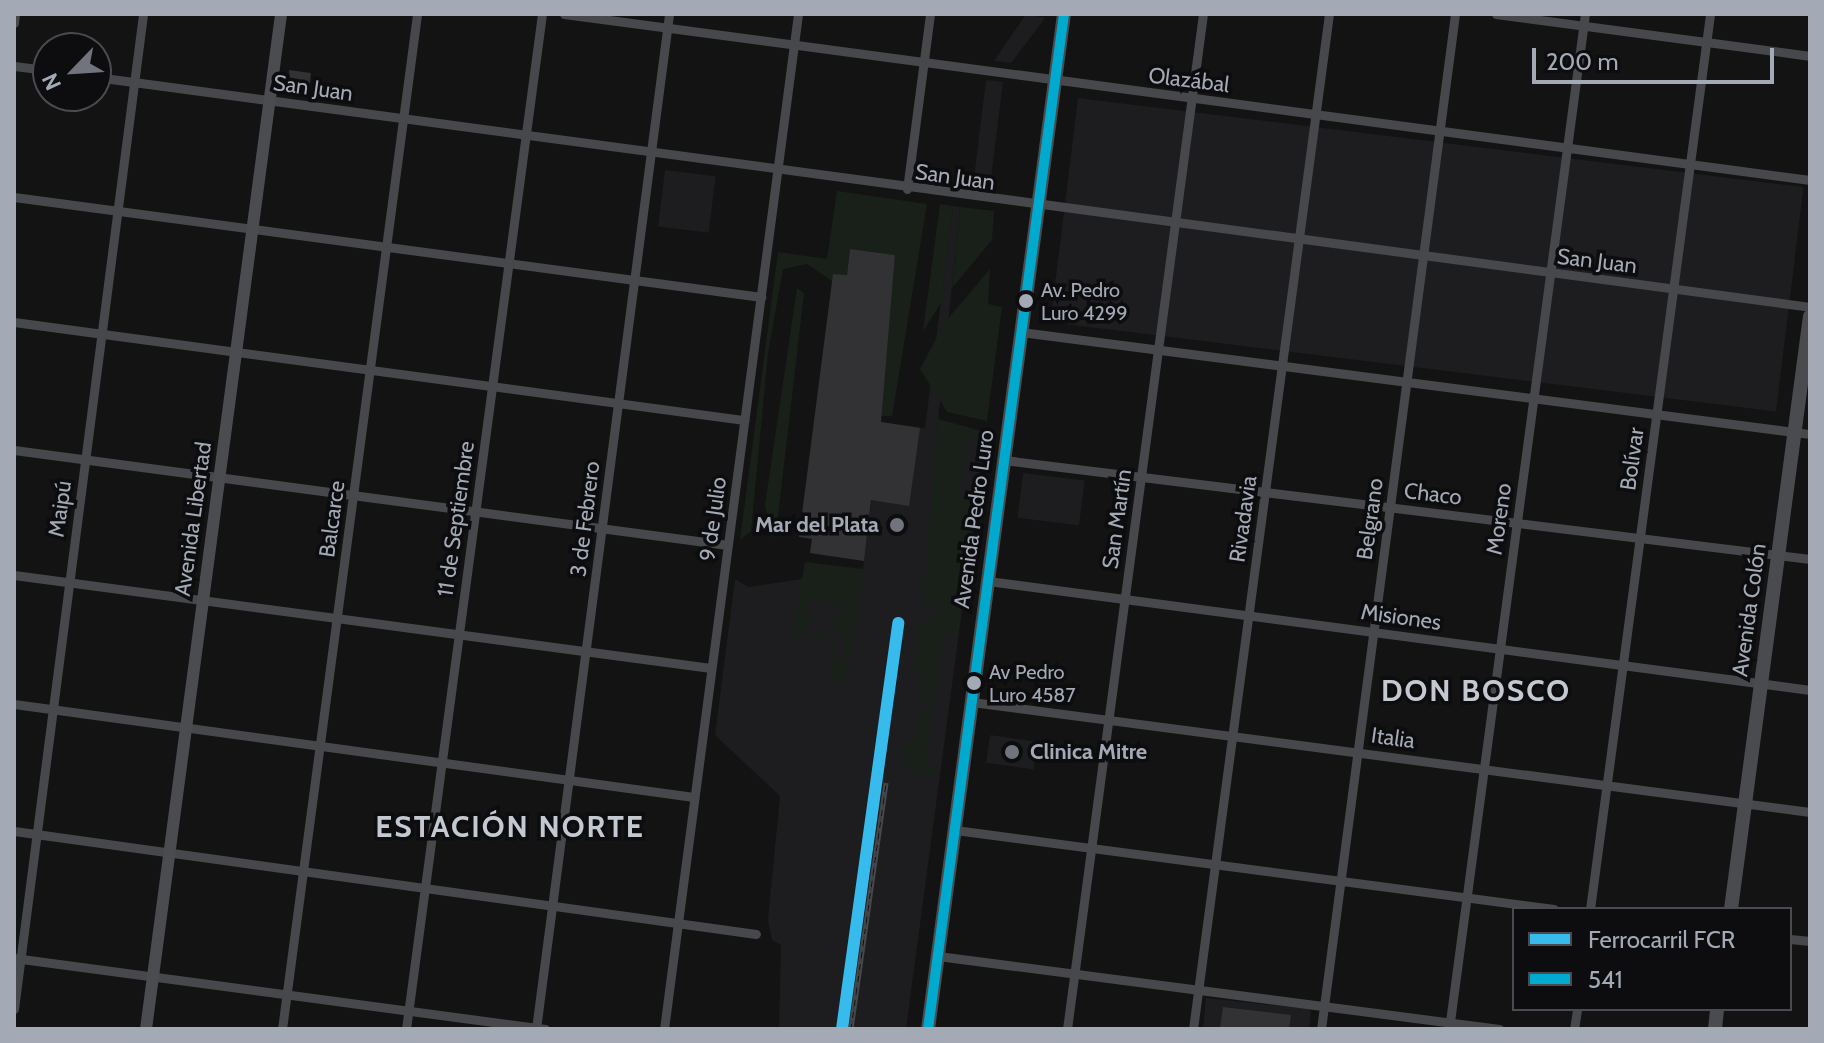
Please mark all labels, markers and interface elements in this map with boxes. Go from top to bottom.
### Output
north arrow [32,32,112,112]
scale bar [1536,32,1778,82]
text: 200 m [1546,47,1619,76]
street label: Olazábal [1147,62,1231,98]
text: N [36,69,67,94]
street label: San Juan [271,69,355,107]
street label: San Juan [913,158,997,196]
street label: San Juan [1555,243,1639,279]
place label: Av. Pedro Luro 4299 [1041,278,1128,325]
marker: Av. Pedro Luro 4299 [1018,293,1034,309]
street label: Bolívar [1615,426,1649,492]
street label: Avenida Pedro Luro [948,428,1000,610]
street label: Avenida Libertad [169,440,217,598]
street label: 11 de Septiembre [432,440,480,598]
street label: 3 de Febrero [565,460,605,578]
street label: San Martín [1097,468,1137,570]
street label: Rivadavia [1224,474,1262,564]
street label: 9 de Julio [694,475,732,563]
street label: Belgrano [1351,476,1389,562]
street label: Chaco [1403,477,1463,511]
street label: Maipú [43,479,77,539]
street label: Balcarce [314,479,350,559]
street label: Moreno [1481,481,1517,557]
place label: Mar del Plata [755,512,879,538]
marker: Mar del Plata [886,514,908,536]
street label: Avenida Colón [1727,542,1771,678]
street label: Misiones [1359,598,1443,636]
place label: Av Pedro Luro 4587 [989,660,1075,707]
district label: DON BOSCO [1381,673,1571,709]
marker: Av Pedro Luro 4587 [966,675,982,691]
street label: Italia [1369,722,1417,754]
place label: Clinica Mitre [1030,739,1147,765]
marker: Clinica Mitre [1001,741,1023,763]
district label: ESTACIÓN NORTE [375,809,645,845]
legend [1512,907,1792,1011]
text: Ferrocarril FCR [1588,925,1735,954]
text: 541 [1588,965,1623,994]

